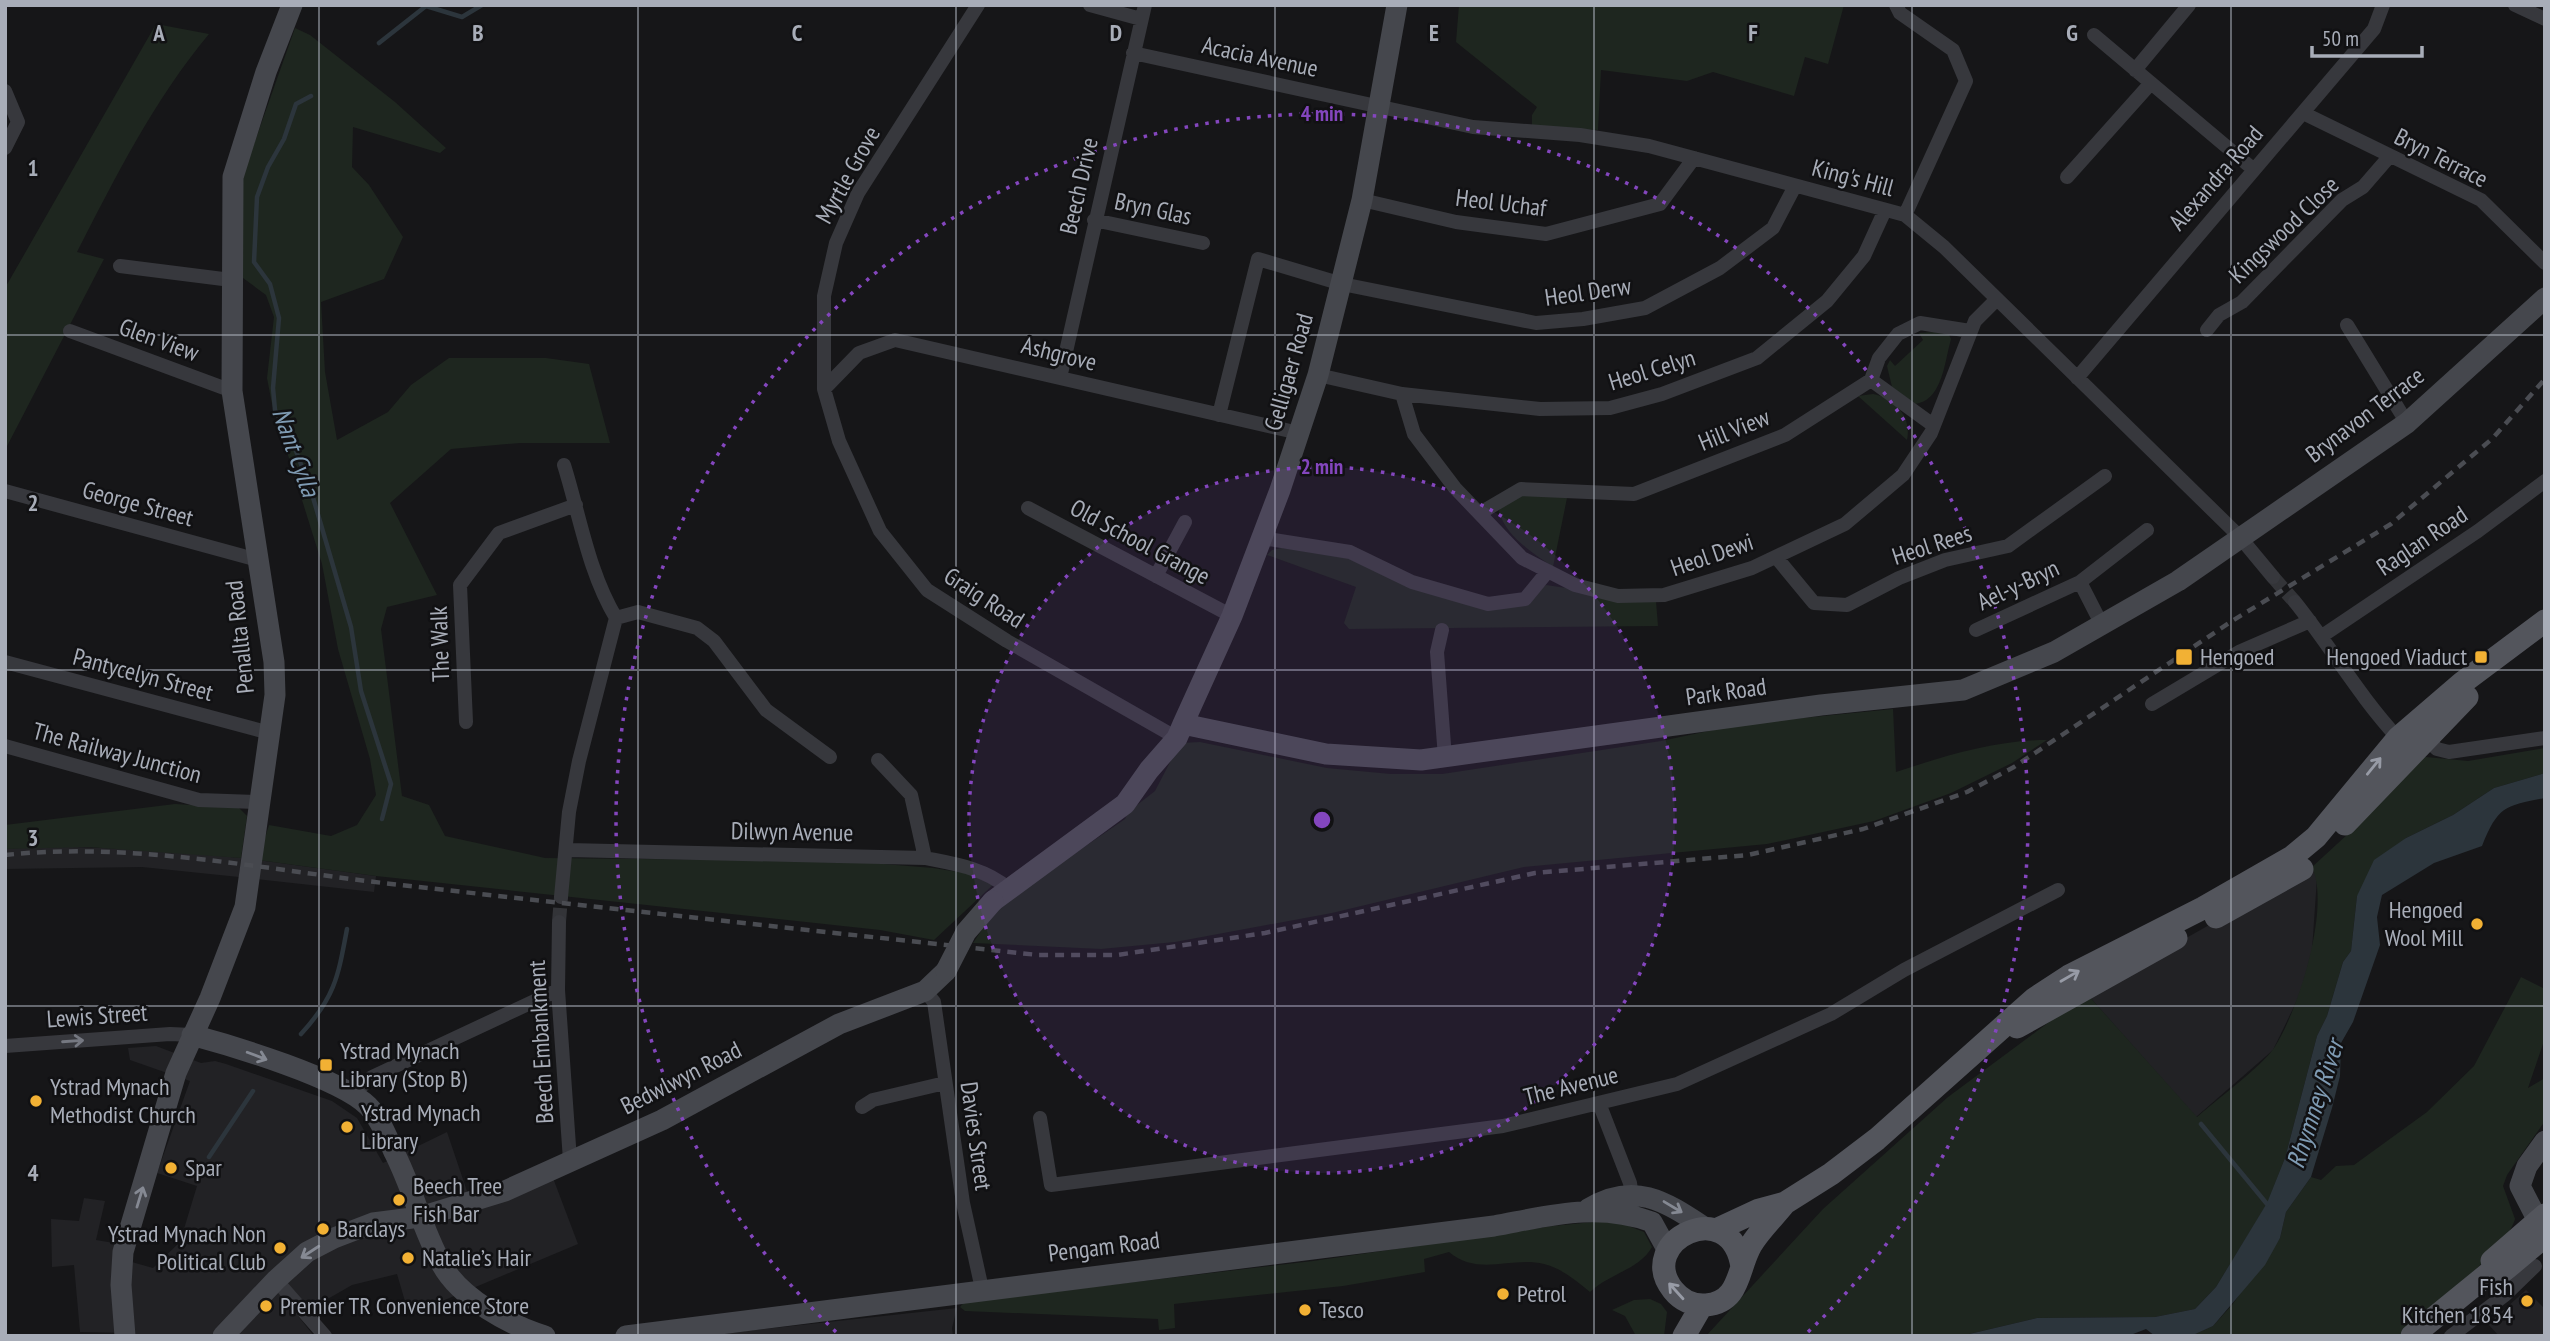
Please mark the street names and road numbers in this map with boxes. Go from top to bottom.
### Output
street label: Acacia Avenue [1199,29,1321,84]
street label: Alexandra Road [2162,119,2270,237]
street label: Myrtle Grove [808,121,887,229]
street label: Bryn Terrace [2389,121,2493,194]
street label: Beech Drive [1052,134,1105,237]
street label: King's Hill [1809,152,1898,203]
street label: Kingswood Close [2222,169,2345,290]
street label: Heol Uchaf [1454,182,1549,224]
street label: Bryn Glas [1112,185,1194,232]
street label: Heol Derw [1543,270,1634,313]
street label: Gelligaer Road [1257,310,1320,434]
street label: Glen View [115,311,204,369]
street label: Ashgrove [1018,329,1100,378]
street label: Heol Celyn [1605,342,1699,397]
street label: Brynavon Terrace [2299,360,2430,469]
street label: Hill View [1694,401,1775,458]
street label: George Street [79,474,197,533]
street label: Old School Grange [1065,492,1215,591]
street label: Raglan Road [2370,499,2473,582]
street label: Heol Rees [1888,517,1976,572]
street label: Heol Dewi [1666,526,1757,583]
street label: Ael-y-Bryn [1972,552,2064,617]
street label: Graig Road [938,560,1030,635]
street label: Penallta Road [218,579,261,695]
street label: The Walk [423,605,456,682]
street label: Pantycelyn Street [70,641,217,708]
street label: Park Road [1684,671,1768,712]
street label: The Railway Junction [29,715,205,790]
street label: Dilwyn Avenue [731,815,854,848]
street label: Beech Embankment [521,959,560,1124]
street label: Lewis Street [46,996,149,1034]
street label: Bedwlwyn Road [615,1034,746,1121]
street label: The Avenue [1520,1059,1621,1112]
street label: Davies Street [954,1080,1000,1193]
street label: Pengam Road [1046,1224,1162,1269]

